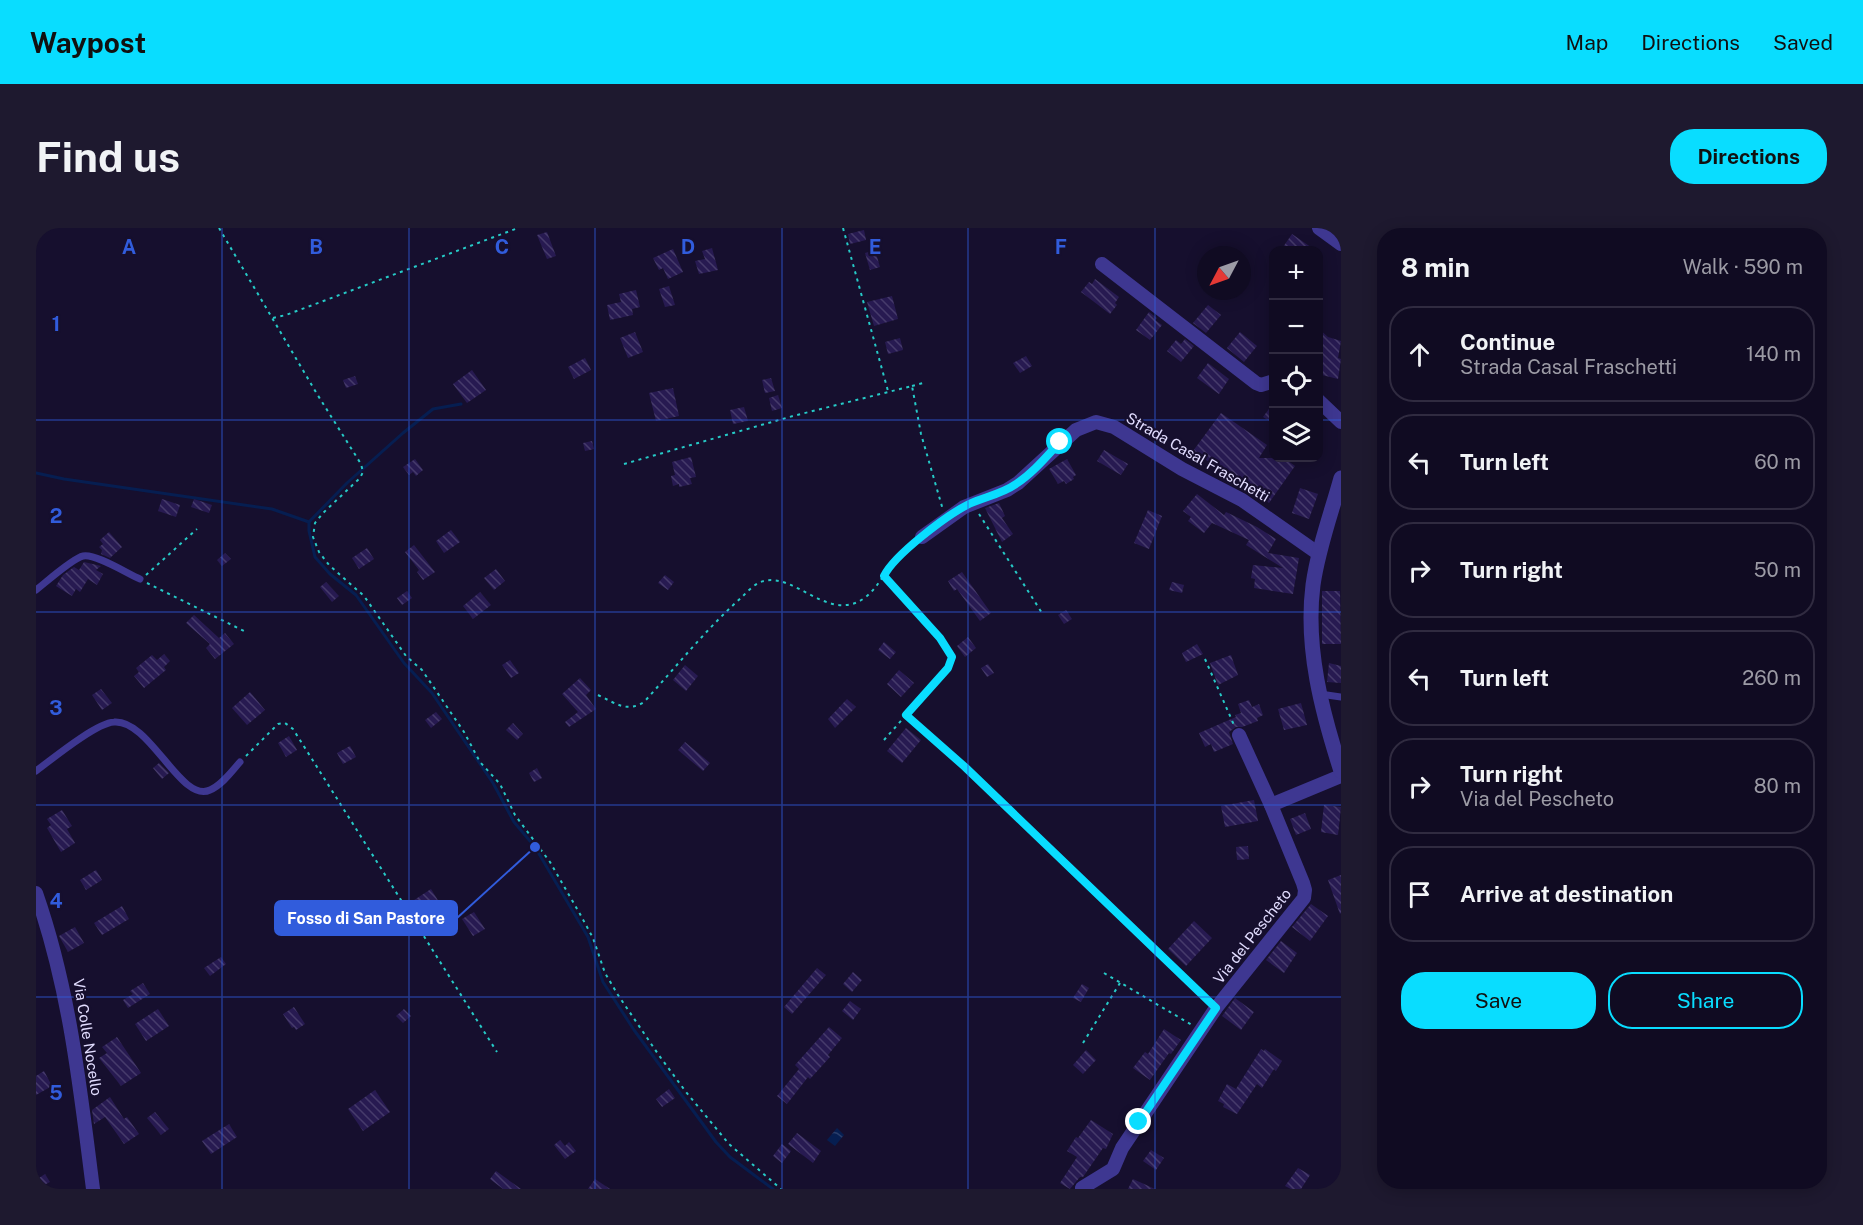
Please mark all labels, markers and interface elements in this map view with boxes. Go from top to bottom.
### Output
text: Waypost [30,26,146,59]
text: Map [1566,30,1608,55]
text: Directions [1641,30,1740,55]
text: Saved [1773,30,1833,55]
button: Directions [1670,129,1827,184]
text: Find us [36,132,180,181]
text: A [122,235,136,259]
text: B [309,235,323,259]
text: C [495,235,509,259]
text: D [681,235,695,259]
text: E [869,235,881,259]
text: F [1055,235,1067,259]
north arrow [1197,246,1251,300]
map controls [1269,246,1323,462]
button: + [1269,246,1323,300]
text: 8 min [1401,252,1470,283]
text: Walk · 590 m [1683,255,1803,279]
button: − [1269,300,1323,354]
text: 1 [52,312,60,336]
text: Continue [1460,329,1555,355]
icon: ahead [1403,338,1436,371]
text: 140 m [1746,342,1801,366]
button: locate [1269,354,1323,408]
text: Strada Casal Fraschetti [1460,355,1677,379]
button: layers [1269,408,1323,462]
street label: Strada Casal Fraschetti [1123,409,1273,505]
route start [1046,428,1072,454]
icon: left [1403,446,1436,479]
text: Turn left [1460,449,1549,475]
text: 60 m [1754,450,1801,474]
text: 2 [50,504,62,528]
icon: right [1403,554,1436,587]
text: Turn right [1460,557,1563,583]
text: 50 m [1754,558,1801,582]
icon: left [1403,662,1436,695]
text: Turn left [1460,665,1549,691]
text: 260 m [1742,666,1801,690]
text: 3 [49,696,63,720]
text: Turn right [1460,761,1563,787]
icon: right [1403,770,1436,803]
text: 80 m [1754,774,1801,798]
text: Via del Pescheto [1460,787,1614,811]
icon: arrive [1403,878,1436,911]
text: Arrive at destination [1460,881,1673,907]
street label: Via del Pescheto [1210,885,1294,987]
text: 4 [49,889,63,913]
callout: Fosso di San Pastore [275,901,457,935]
text: Fosso di San Pastore [287,909,445,928]
button: Save [1401,972,1596,1029]
button: Share [1608,972,1803,1029]
street label: Via Colle Nocello [70,977,106,1097]
text: 5 [49,1081,63,1105]
route end [1125,1108,1151,1134]

